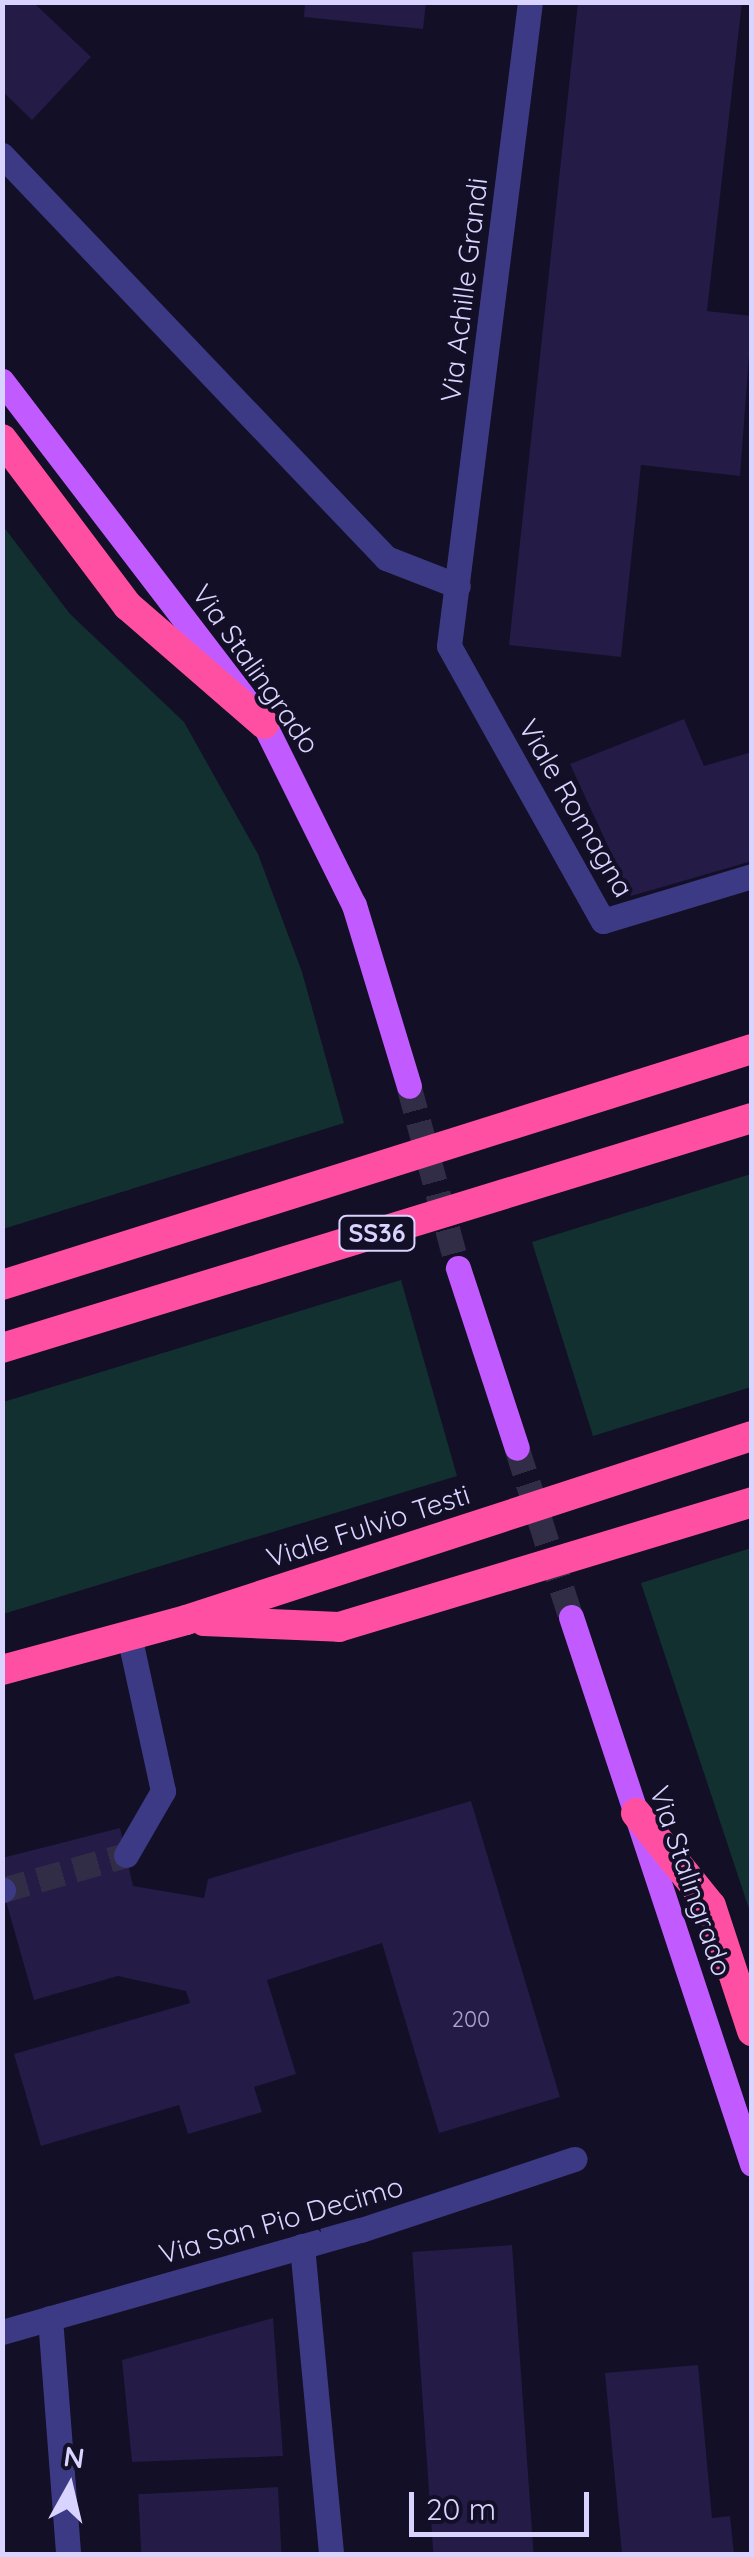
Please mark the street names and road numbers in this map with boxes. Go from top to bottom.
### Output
street label: Via Achille Grandi [434,176,494,404]
street label: Via Stalingrado [185,578,327,760]
street label: Viale Romagna [511,713,641,903]
road number: SS36 [337,1213,417,1253]
street label: Viale Fulvio Testi [262,1477,474,1575]
street label: Via Stalingrado [643,1782,739,1980]
street label: Via San Pio Decimo [155,2169,407,2271]

